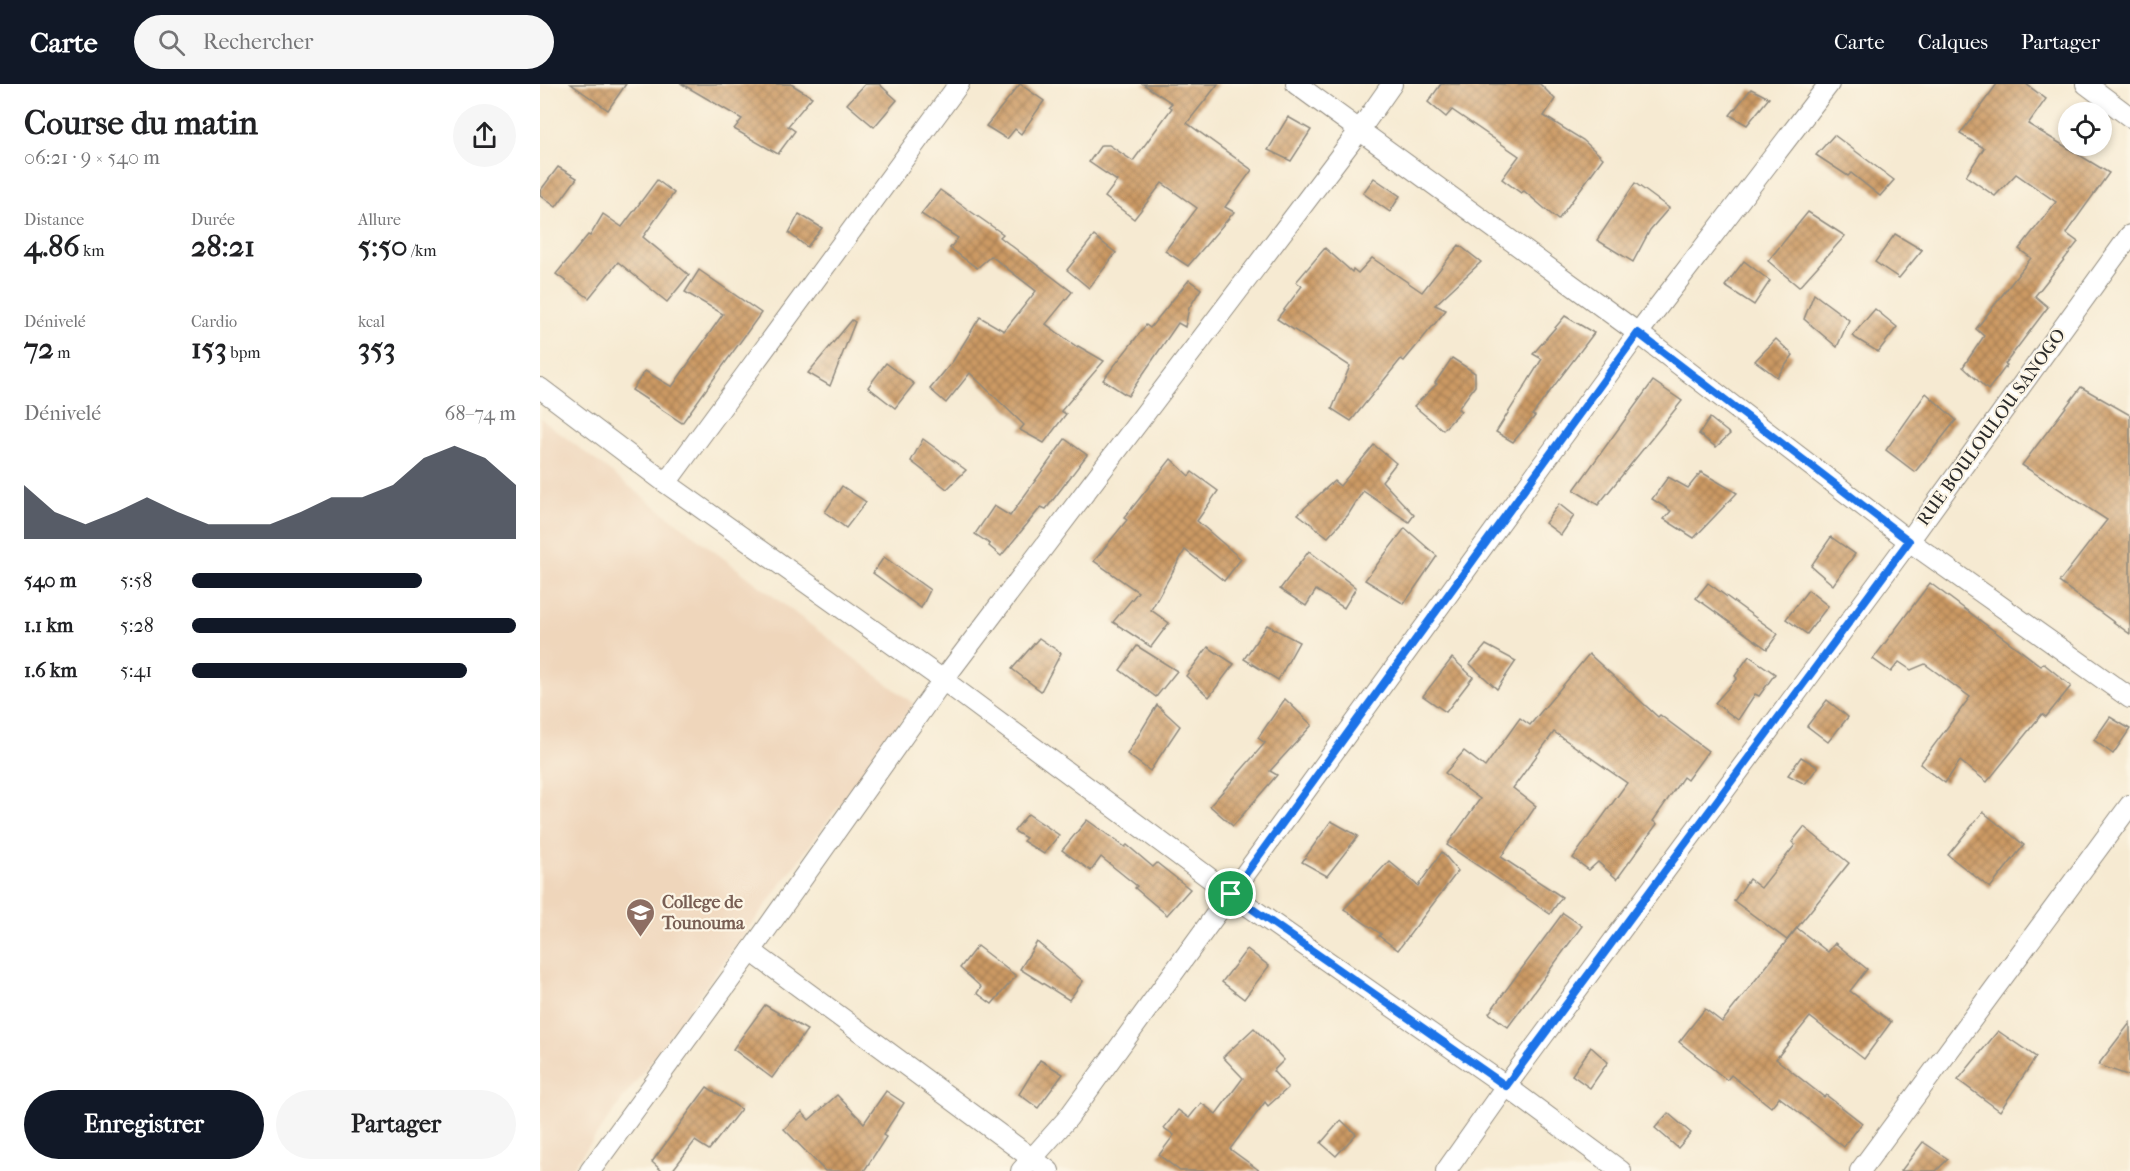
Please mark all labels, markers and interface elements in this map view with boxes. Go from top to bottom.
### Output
search box [134,15,554,69]
text: Carte [30,26,98,59]
icon: search [155,26,188,59]
text: Rechercher [203,29,313,55]
text: Carte [1834,30,1885,54]
text: Calques [1918,30,1988,54]
text: Partager [2021,30,2100,54]
map controls [2058,102,2112,156]
button: locate [2058,102,2112,156]
text: Course du matin [24,104,258,143]
button: share [453,104,516,167]
text: 06:21 · 9 × 540 m [24,146,160,169]
text: Distance [24,210,84,229]
text: Durée [191,210,235,229]
text: Allure [358,210,401,229]
text: 4.86 [24,229,80,264]
text: 28:21 [191,229,255,264]
text: 5:50 [358,229,408,264]
text: km [80,241,105,260]
text: /km [408,241,437,260]
text: Dénivelé [24,312,86,331]
text: Cardio [191,312,237,331]
text: kcal [358,312,385,331]
street label: RUE BOULOULOU SANOGO [1913,325,2070,530]
text: 72 [24,331,54,366]
text: 153 [191,331,227,366]
text: 353 [358,331,396,366]
text: m [54,343,71,362]
text: bpm [227,343,261,362]
text: Dénivelé [24,402,101,425]
text: 68–74 m [445,402,516,425]
text: 540 m [24,569,76,592]
text: 5:58 [120,569,152,592]
text: 1.1 km [24,614,73,637]
text: 5:28 [120,614,154,637]
text: 1.6 km [24,659,77,682]
text: 5:41 [120,659,152,682]
pin [1205,868,1256,919]
icon: arrive [1214,877,1247,910]
place label: College de Tounouma [661,892,745,934]
school or university icon: College de Tounouma [625,896,657,938]
button: Enregistrer [24,1090,264,1159]
button: Partager [276,1090,516,1159]

